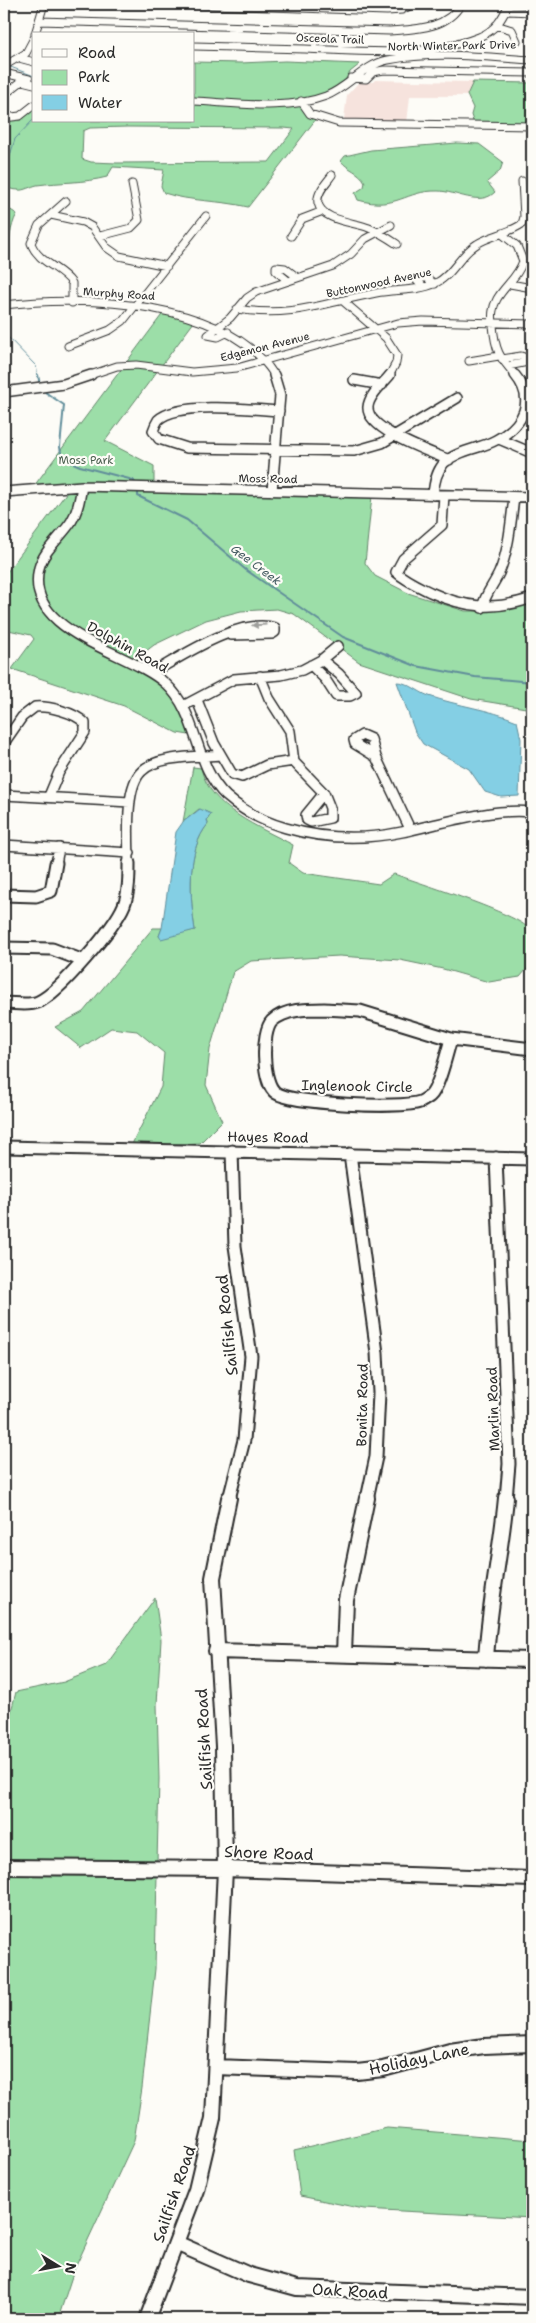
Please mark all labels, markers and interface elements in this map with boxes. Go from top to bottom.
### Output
street label: Osceola Trail [296,30,365,48]
legend [32,32,195,122]
street label: North Winter Park Drive [387,37,517,55]
text: Road [78,43,116,63]
text: Park [78,67,110,87]
text: Water [78,93,122,113]
street label: Buttonwood Avenue [325,265,433,301]
street label: Murphy Road [82,284,156,304]
street label: Edgemon Avenue [219,329,311,365]
park label: Moss Park [58,453,114,468]
street label: Moss Road [238,471,298,487]
water label: Gee Creek [228,541,285,589]
street label: Dolphin Road [84,617,172,677]
one-way arrow [251,621,267,629]
street label: Inglenook Circle [301,1076,413,1096]
street label: Hayes Road [227,1127,309,1147]
street label: Sailfish Road [211,1273,243,1377]
street label: Bonita Road [352,1363,372,1447]
street label: Marlin Road [483,1366,503,1452]
street label: Sailfish Road [191,1688,217,1790]
street label: Shore Road [224,1841,314,1865]
street label: Holiday Lane [367,2038,471,2080]
street label: Sailfish Road [148,2143,200,2245]
north arrow [32,2240,82,2290]
text: N [61,2261,81,2275]
street label: Oak Road [311,2279,389,2303]

